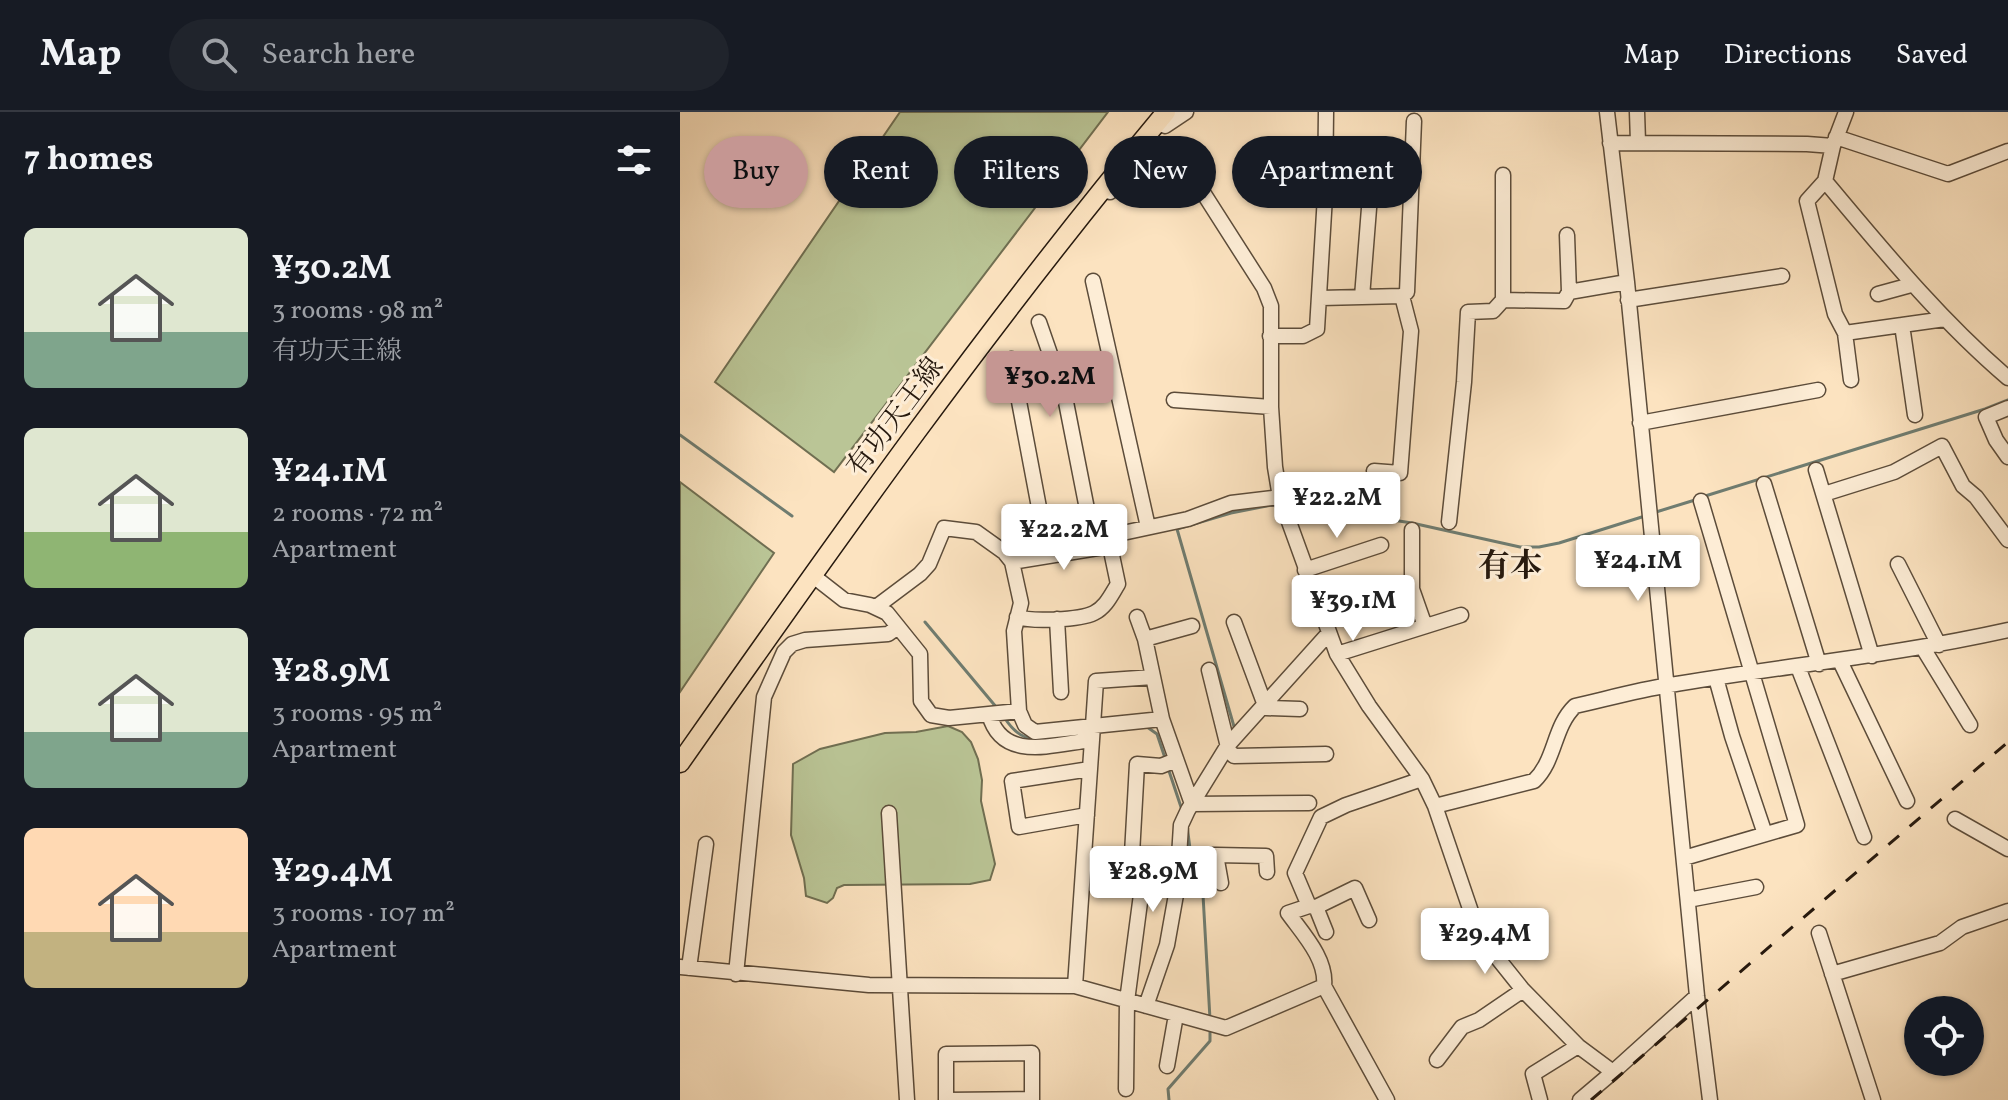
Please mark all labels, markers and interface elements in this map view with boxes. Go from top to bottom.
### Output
search box [169,19,729,91]
text: Map [40,29,121,82]
icon: search [197,33,241,77]
text: Search here [261,34,415,76]
text: Map [1624,36,1680,75]
text: Directions [1724,36,1852,75]
text: Saved [1896,36,1968,75]
chip: Buy [704,136,808,208]
chip: Rent [824,136,938,208]
chip: Filters [954,136,1088,208]
chip: New [1104,136,1216,208]
chip: Apartment [1232,136,1422,208]
text: 7 homes [24,137,153,184]
icon: filters [612,138,656,182]
text: ¥30.2M [272,246,391,293]
icon: home [88,260,184,356]
text: 3 rooms · 98 m² [272,293,443,329]
text: 有功天王線 [272,334,402,370]
street label: 有功天王線 [838,350,954,485]
pin: ¥30.2M [985,351,1115,419]
text: ¥30.2M [1004,359,1096,395]
text: ¥24.1M [272,449,387,496]
icon: home [88,460,184,556]
pin: ¥22.2M [1272,472,1402,540]
text: ¥22.2M [1292,480,1382,516]
text: 2 rooms · 72 m² [272,496,443,532]
pin: ¥22.2M [999,504,1129,572]
text: ¥22.2M [1019,512,1109,548]
text: Apartment [272,532,397,568]
pin: ¥24.1M [1573,535,1703,603]
text: ¥24.1M [1594,543,1682,579]
district label: 有本 [1478,546,1542,590]
pin: ¥39.1M [1288,575,1418,643]
text: ¥39.1M [1310,583,1396,619]
text: ¥28.9M [272,649,390,696]
icon: home [88,660,184,756]
text: 3 rooms · 95 m² [272,696,442,732]
text: Apartment [272,732,397,768]
pin: ¥28.9M [1088,846,1218,914]
text: ¥29.4M [272,849,393,896]
text: ¥28.9M [1108,854,1198,890]
icon: home [88,860,184,956]
text: 3 rooms · 107 m² [272,896,455,932]
pin: ¥29.4M [1420,908,1550,976]
text: ¥29.4M [1439,916,1531,952]
text: Apartment [272,932,397,968]
map controls [1904,996,1984,1076]
button: locate [1904,996,1984,1076]

